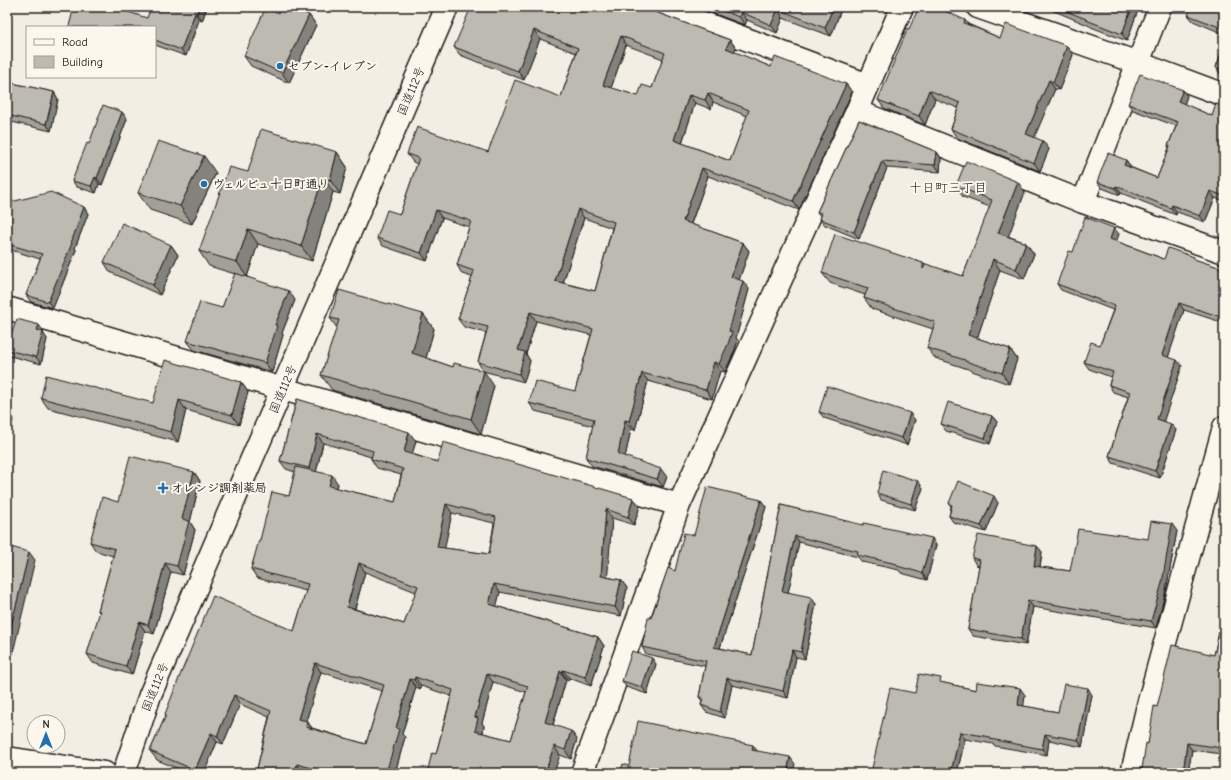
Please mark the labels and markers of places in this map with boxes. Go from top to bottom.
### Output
place label: セブン-イレブン [288,59,377,73]
marker: セブン-イレブン [275,61,285,71]
place label: ヴェルビュ十日町通り [212,177,330,191]
marker: ヴェルビュ十日町通り [199,179,209,189]
place label: オレンジ調剤薬局 [171,481,267,495]
marker: オレンジ調剤薬局 [158,483,168,493]

